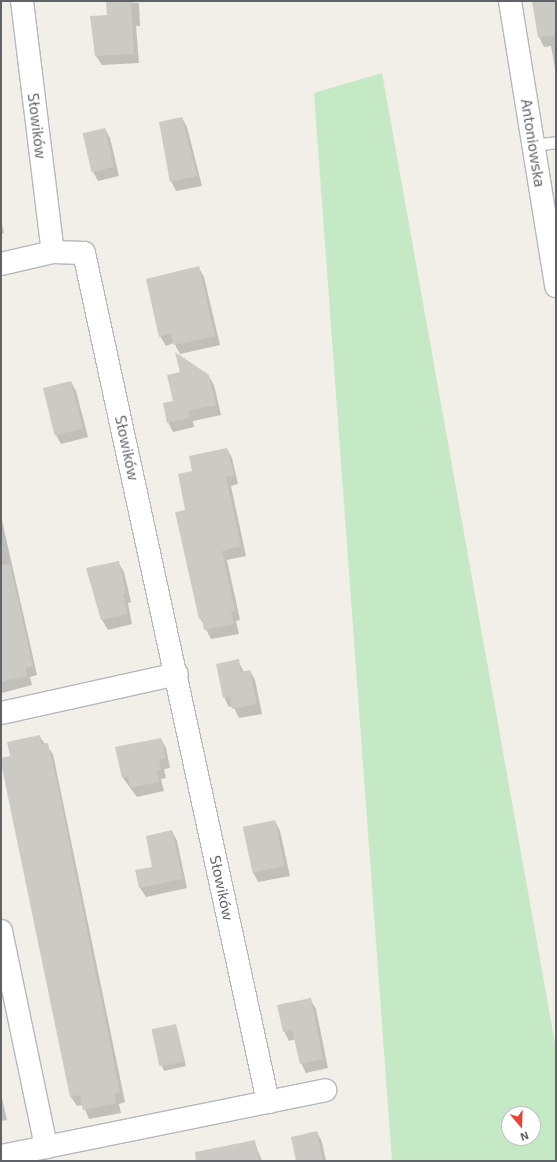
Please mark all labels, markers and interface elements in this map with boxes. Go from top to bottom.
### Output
street label: Słowików [24,92,50,160]
street label: Antoniowska [517,98,549,188]
street label: Słowików [111,414,143,482]
street label: Słowików [206,854,238,922]
north arrow [501,1106,541,1146]
text: N [519,1129,531,1144]

